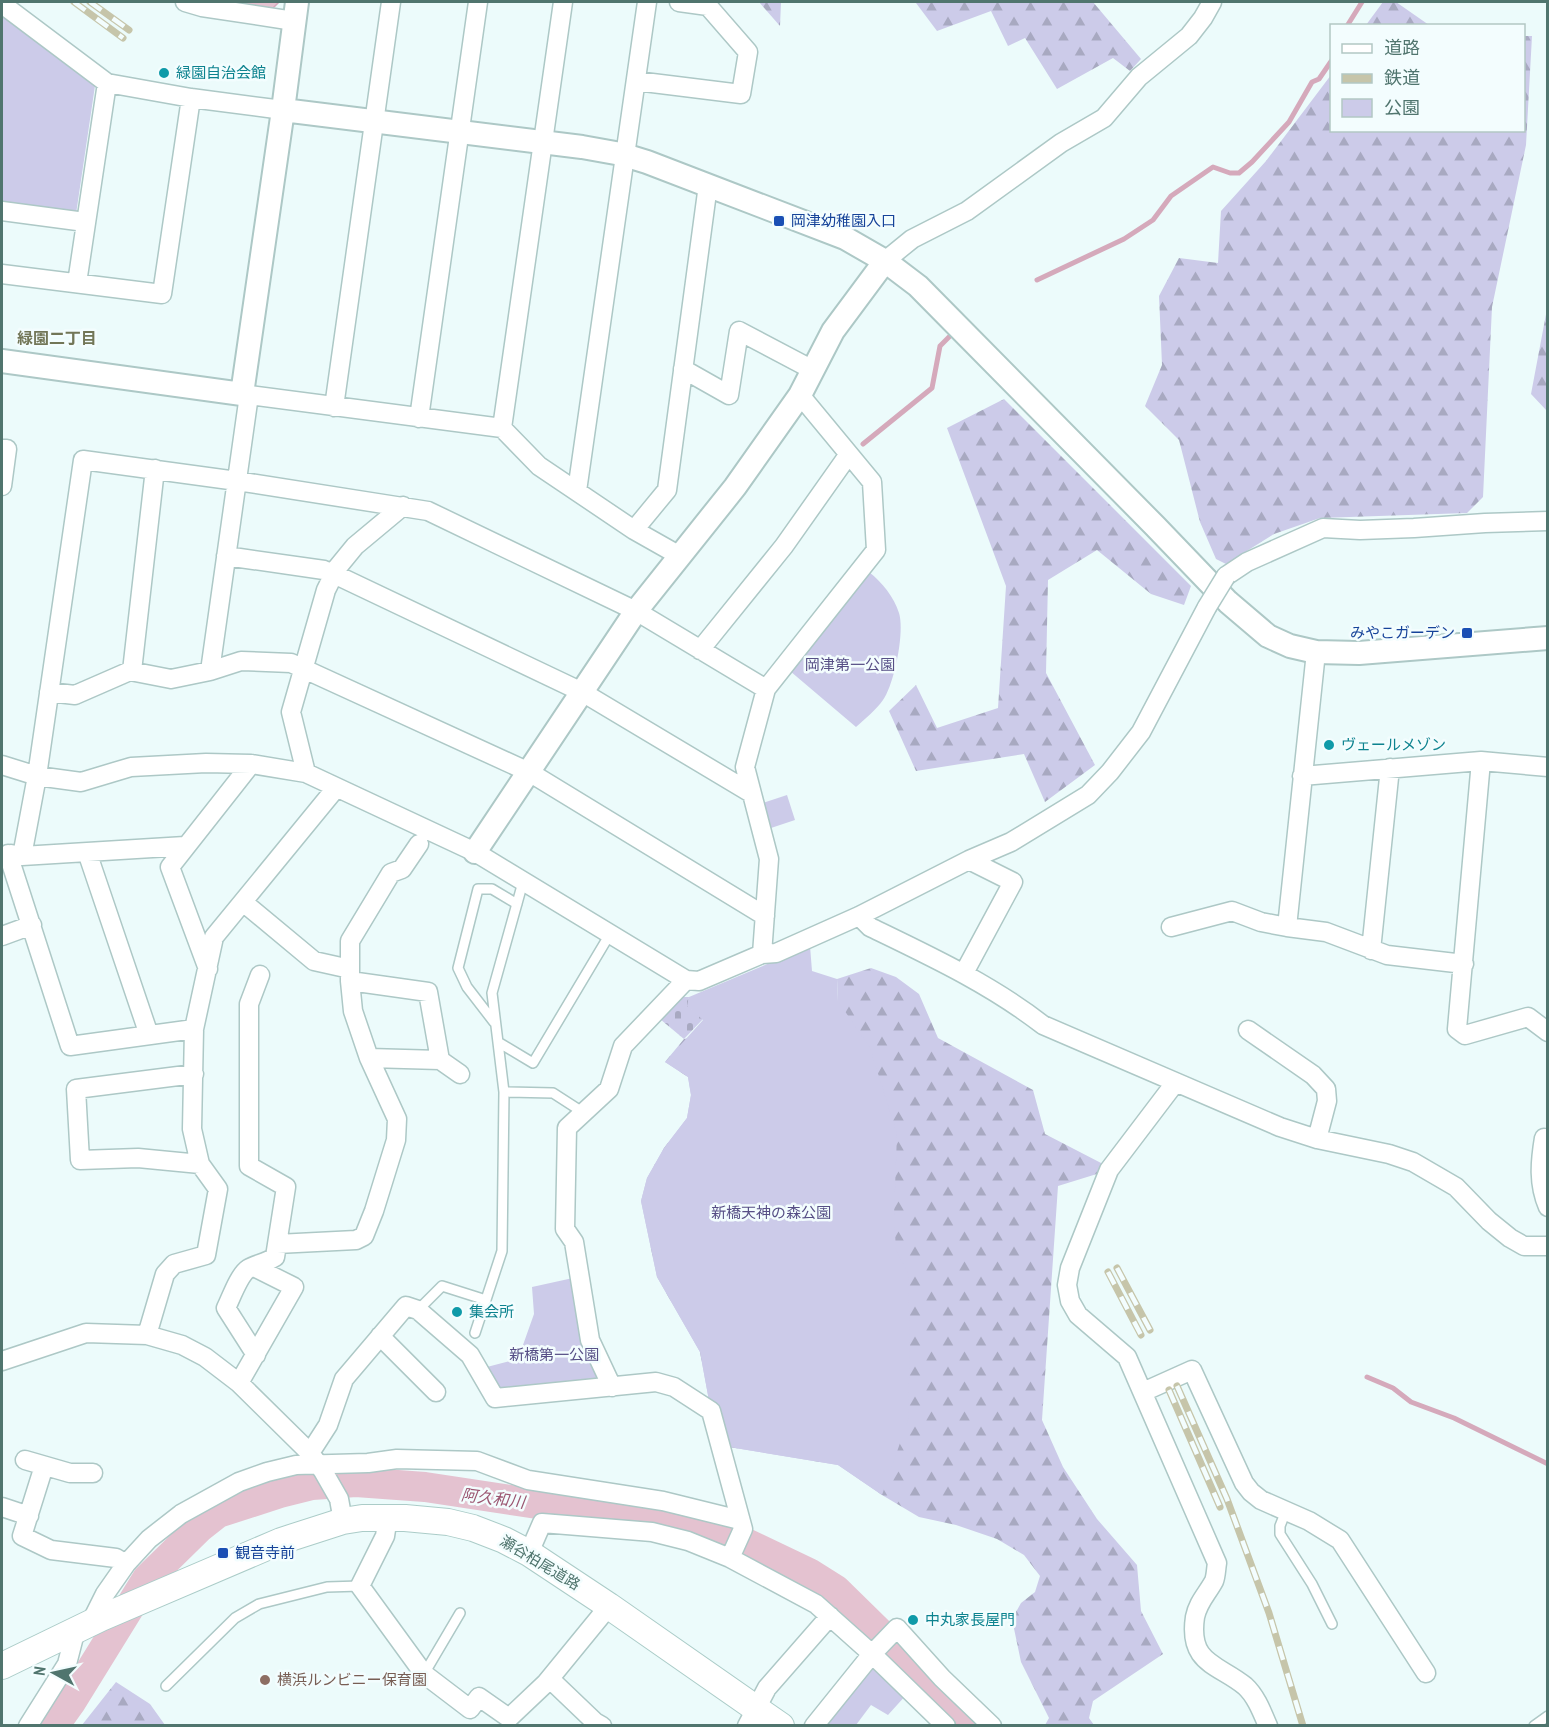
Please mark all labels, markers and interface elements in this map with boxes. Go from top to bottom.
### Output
legend [1330,24,1525,132]
text: 道路 [1384,36,1420,59]
place label: 緑園自治会館 [176,63,266,82]
marker: 緑園自治会館 [157,66,171,80]
text: 鉄道 [1384,66,1420,89]
text: 公園 [1384,96,1420,119]
place label: 岡津幼稚園入口 [791,211,896,230]
marker: 岡津幼稚園入口 [772,214,786,228]
district label: 緑園二丁目 [17,328,97,348]
place label: みやこガーデン [1350,623,1455,642]
marker: みやこガーデン [1460,626,1474,640]
park label: 岡津第一公園 [805,655,895,674]
place label: ヴェールメゾン [1341,735,1446,754]
marker: ヴェールメゾン [1322,738,1336,752]
park label: 新橋天神の森公園 [711,1203,831,1222]
place label: 集会所 [469,1302,514,1321]
marker: 集会所 [450,1305,464,1319]
park label: 新橋第一公園 [509,1345,599,1364]
water label: 阿久和川 [460,1484,528,1512]
street label: 瀬谷柏尾道路 [497,1531,584,1594]
place label: 観音寺前 [235,1543,295,1562]
marker: 観音寺前 [216,1546,230,1560]
place label: 中丸家長屋門 [925,1610,1015,1629]
marker: 中丸家長屋門 [906,1613,920,1627]
north arrow [24,1643,84,1703]
text: N [29,1665,50,1677]
place label: 横浜ルンビニー保育園 [277,1670,427,1689]
marker: 横浜ルンビニー保育園 [258,1673,272,1687]

